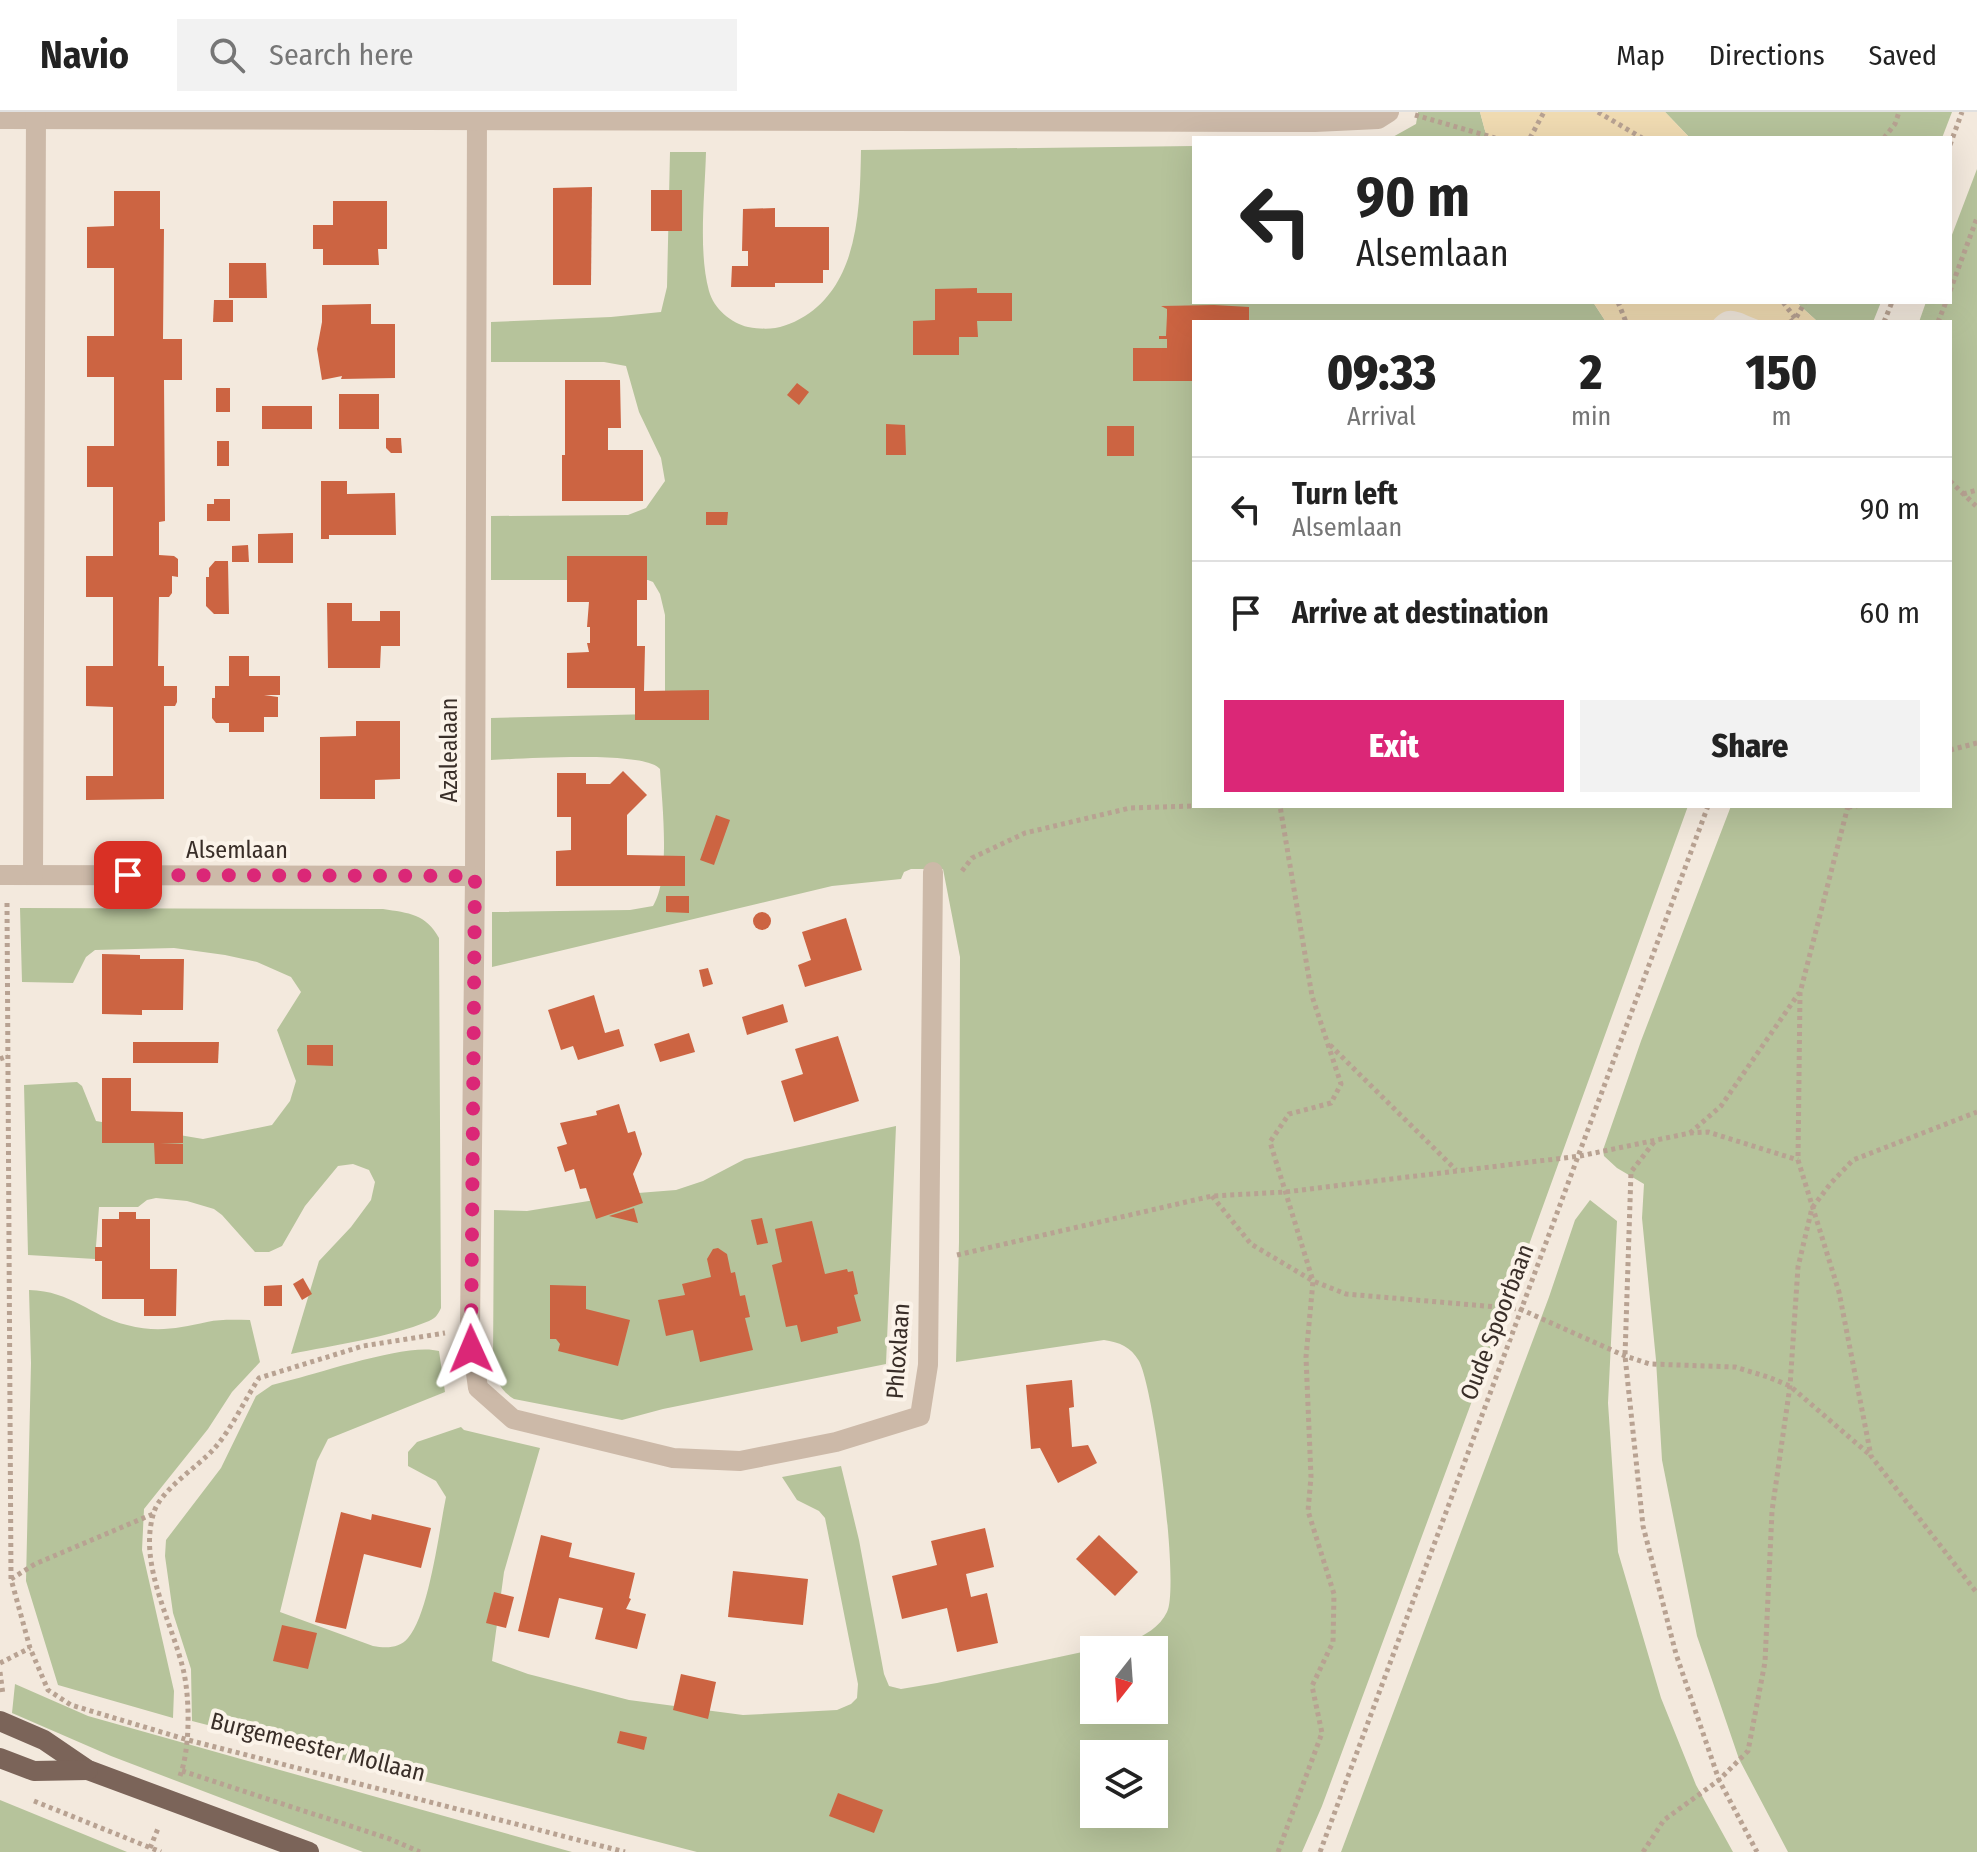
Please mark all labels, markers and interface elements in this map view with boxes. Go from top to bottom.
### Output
search box [177,19,737,91]
text: Navio [40,32,129,78]
icon: search [205,33,249,77]
text: Search here [269,37,414,73]
text: Map [1616,39,1665,72]
text: Directions [1709,39,1825,72]
text: Saved [1869,39,1937,72]
text: 90 m [1356,164,1470,231]
icon: left [1224,168,1328,272]
text: Alsemlaan [1356,232,1509,276]
text: 09:33 [1327,344,1436,402]
text: 2 [1580,344,1602,402]
text: 150 [1746,344,1817,402]
text: Arrival [1347,401,1416,432]
text: min [1571,401,1611,432]
text: m [1772,401,1792,432]
text: Turn left [1292,476,1398,512]
icon: left [1224,487,1268,531]
text: 90 m [1860,491,1920,527]
text: Alsemlaan [1292,512,1402,543]
icon: arrive [1224,591,1268,635]
text: Arrive at destination [1292,595,1549,631]
text: 60 m [1859,595,1920,631]
street label: Azalealaan [435,698,463,802]
button: Exit [1224,700,1564,792]
button: Share [1580,700,1920,792]
street label: Alsemlaan [186,836,288,864]
pin [94,841,162,909]
icon: arrive [106,853,150,897]
street label: Oude Spoorbaan [1454,1240,1540,1404]
street label: Phloxlaan [881,1302,915,1400]
position arrow [429,1307,513,1391]
north arrow [1080,1636,1168,1724]
map controls [1080,1636,1168,1828]
street label: Burgemeester Mollaan [208,1707,428,1787]
button: layers [1080,1740,1168,1828]

